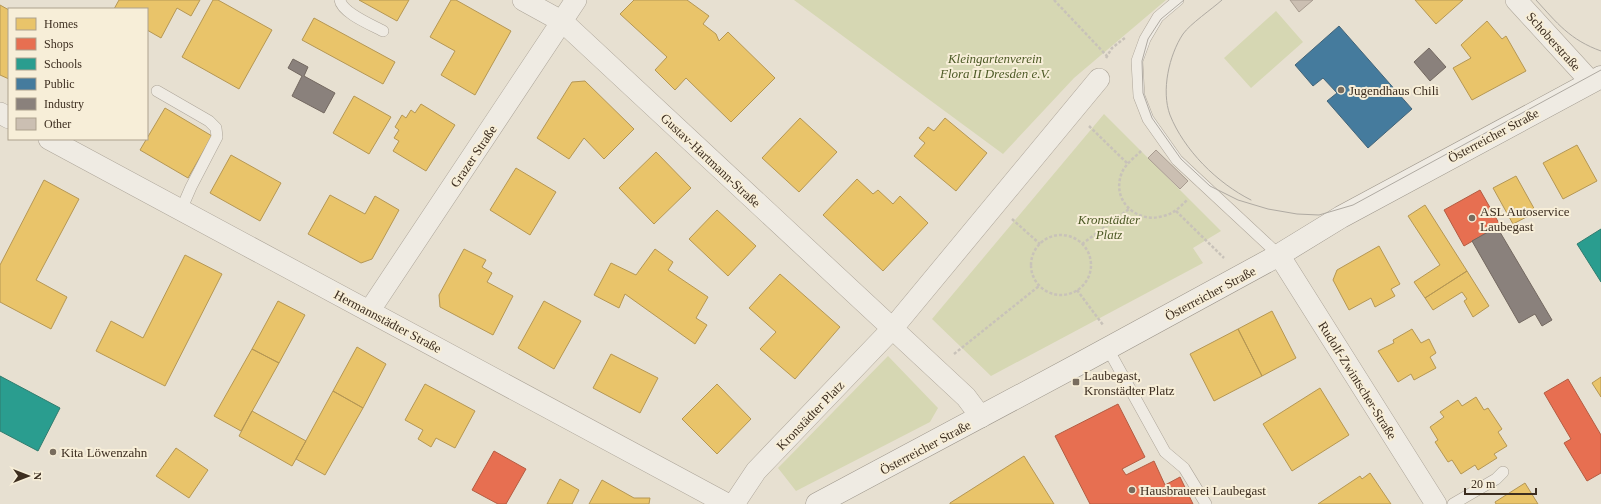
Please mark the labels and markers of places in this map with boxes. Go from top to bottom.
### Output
place label: Jugendhaus Chili [1349,83,1439,98]
marker: Jugendhaus Chili [1336,85,1346,95]
place label: ASL Autoservice Laubegast [1480,204,1570,234]
marker: ASL Autoservice Laubegast [1467,213,1477,223]
place label: Laubegast, Kronstädter Platz [1084,368,1175,398]
marker: Laubegast, Kronstädter Platz [1071,377,1081,387]
place label: Kita Löwenzahn [61,445,148,460]
marker: Kita Löwenzahn [48,447,58,457]
place label: Hausbrauerei Laubegast [1140,483,1266,498]
marker: Hausbrauerei Laubegast [1127,485,1137,495]

